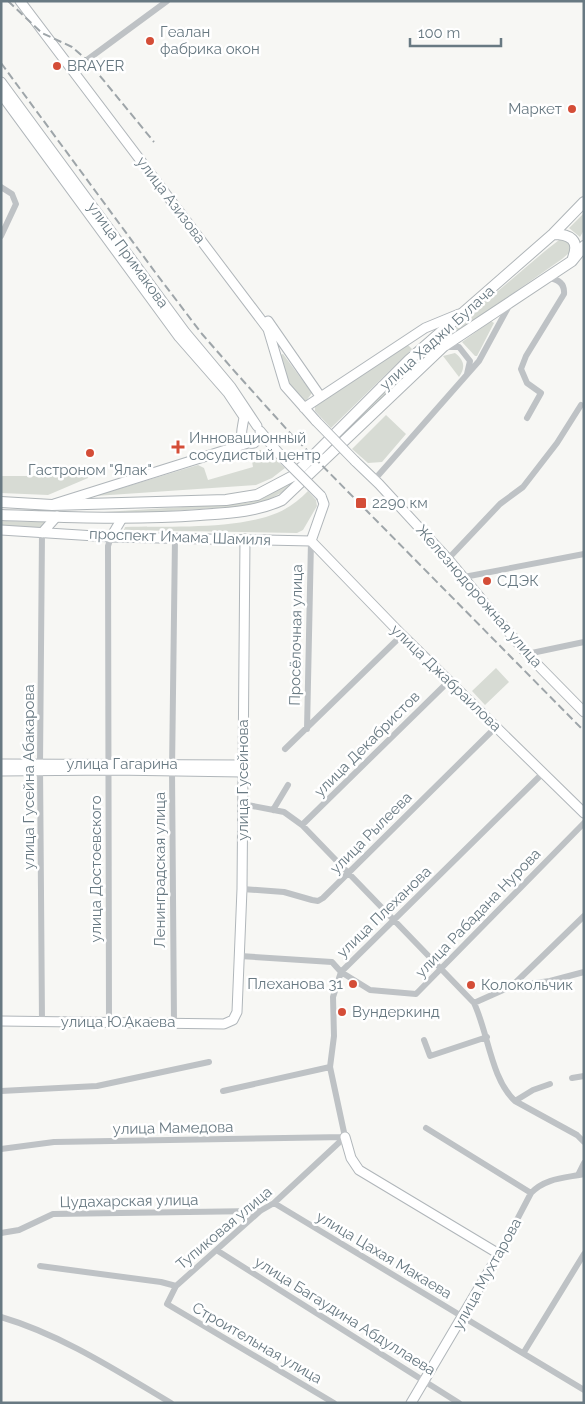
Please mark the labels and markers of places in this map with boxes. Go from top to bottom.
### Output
place label: Геалан фабрика окон [160,23,260,58]
marker: Геалан фабрика окон [144,35,156,47]
place label: BRAYER [67,57,125,75]
marker: BRAYER [51,60,63,72]
place label: Маркет [508,100,562,118]
marker: Маркет [566,103,578,115]
place label: Инновационный сосудистый центр [189,429,321,464]
marker: Инновационный сосудистый центр [171,440,185,454]
marker: Гастроном "Ялак" [84,447,96,459]
place label: Гастроном "Ялак" [28,461,152,479]
place label: 2290 км [372,494,428,512]
marker: 2290 км [354,496,368,510]
place label: СДЭК [497,572,539,590]
marker: СДЭК [481,575,493,587]
place label: Плеханова 31 [247,975,344,993]
place label: Колокольчик [481,976,573,994]
marker: Плеханова 31 [347,978,359,990]
marker: Колокольчик [465,979,477,991]
place label: Вундеркинд [352,1003,440,1021]
marker: Вундеркинд [336,1006,348,1018]

